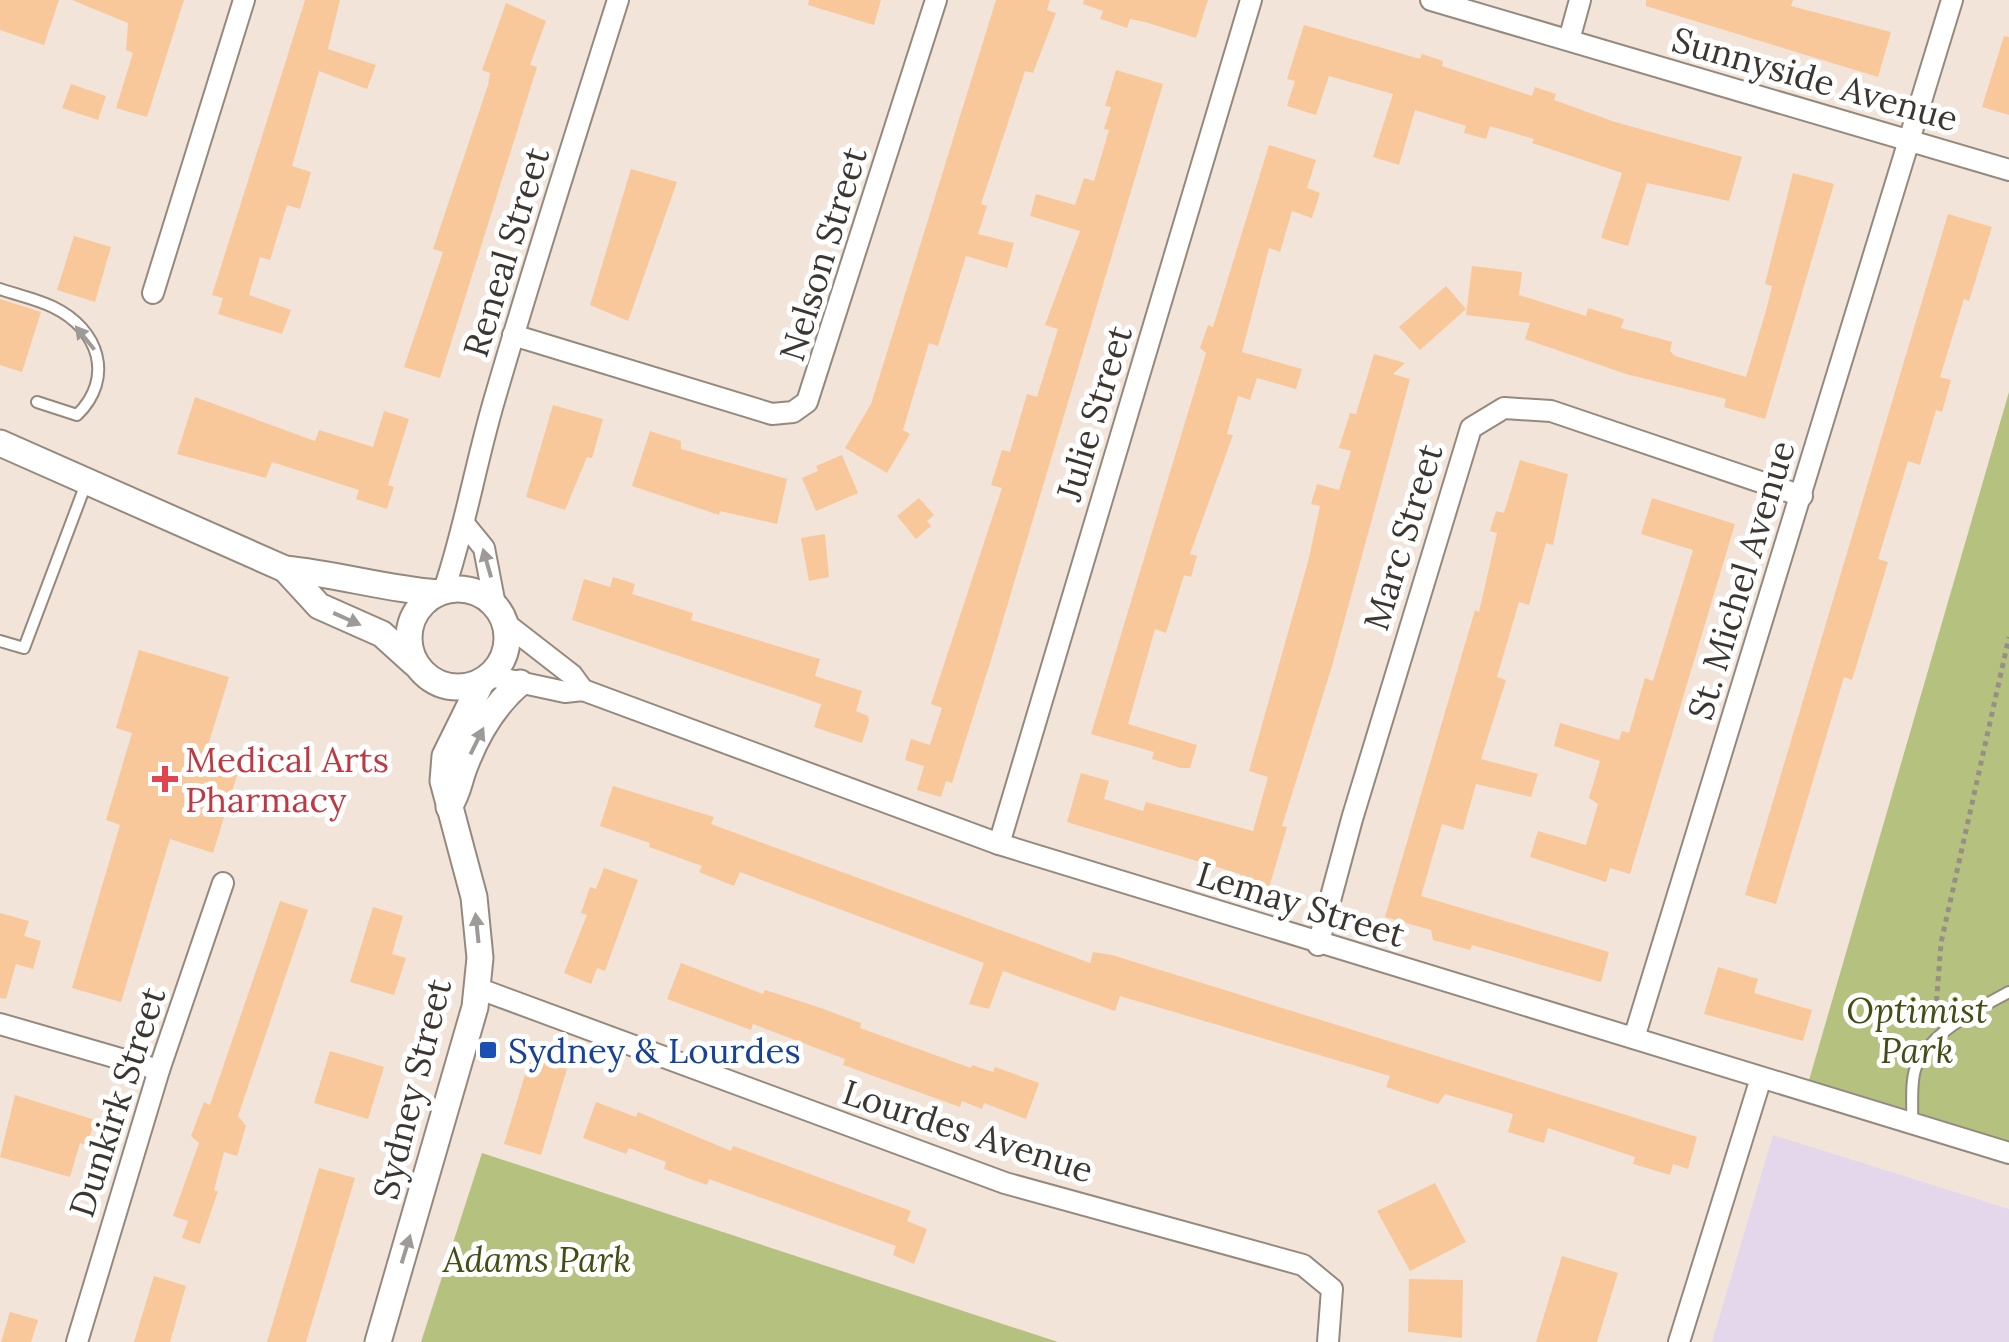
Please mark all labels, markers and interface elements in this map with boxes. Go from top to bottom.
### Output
street label: Sunnyside Avenue [1667,17,1963,141]
street label: Reneal Street [453,141,559,362]
street label: Nelson Street [769,141,877,366]
street label: Julie Street [1046,320,1142,507]
one-way arrow [74,326,96,351]
street label: St. Michel Avenue [1677,435,1805,725]
street label: Marc Street [1353,438,1453,635]
one-way arrow [479,547,494,578]
one-way arrow [332,611,362,627]
one-way arrow [468,726,485,755]
place label: Medical Arts Pharmacy [185,737,389,822]
marker: Medical Arts Pharmacy [154,768,176,790]
street label: Lemay Street [1192,851,1411,957]
one-way arrow [469,912,485,943]
street label: Sydney Street [363,974,461,1204]
street label: Dunkirk Street [59,981,175,1223]
park label: Optimist Park [1846,988,1988,1073]
place label: Sydney & Lourdes [508,1028,801,1073]
marker: Sydney & Lourdes [477,1039,499,1061]
street label: Lourdes Avenue [837,1069,1099,1193]
one-way arrow [399,1233,414,1263]
park label: Adams Park [442,1237,631,1282]

